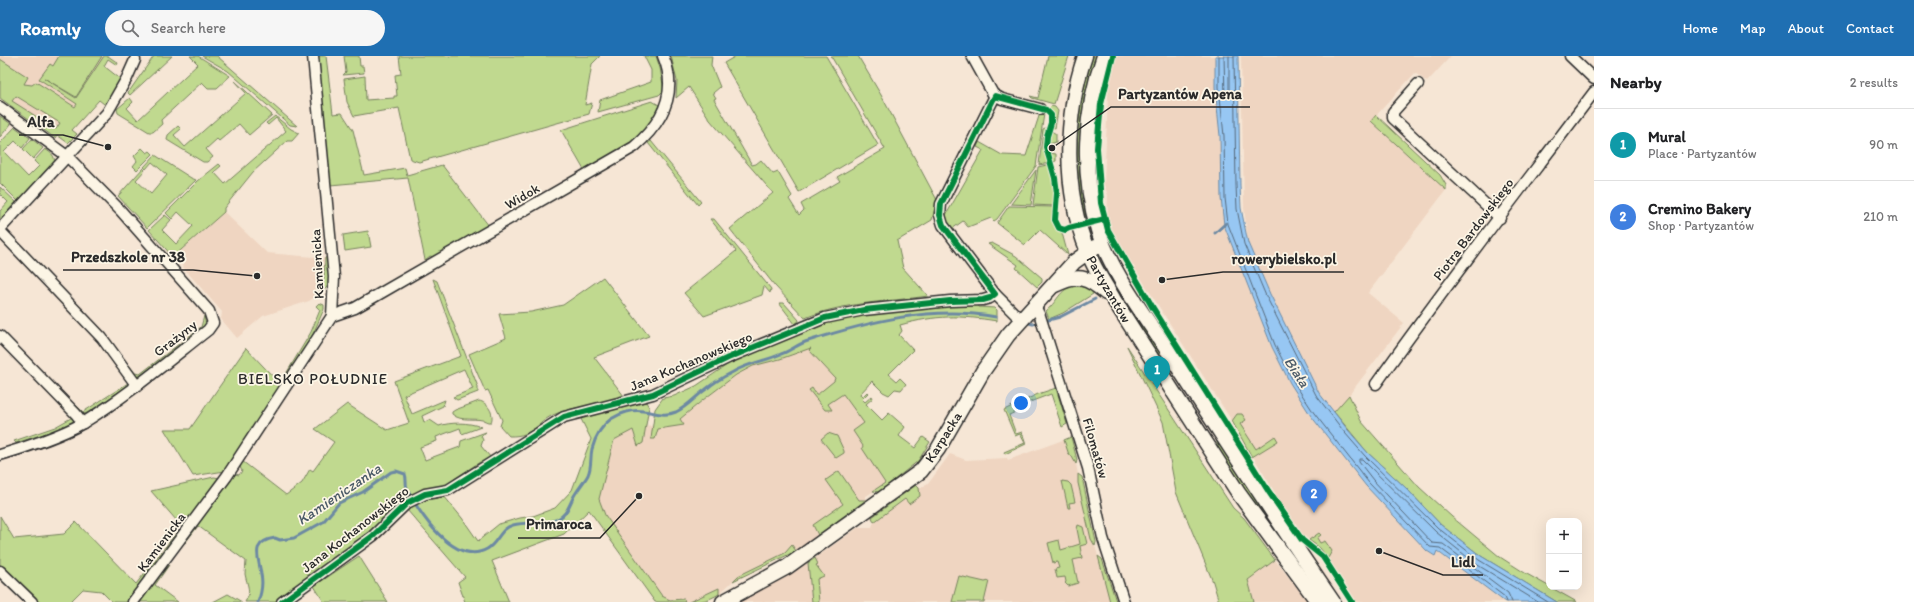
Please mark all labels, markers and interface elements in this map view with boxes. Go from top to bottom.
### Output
search box [105,10,385,46]
text: Roamly [20,17,81,40]
icon: search [119,17,141,39]
text: Search here [151,19,226,37]
text: Home [1683,20,1718,37]
text: Map [1740,20,1766,37]
text: About [1788,20,1824,37]
text: Contact [1846,20,1894,37]
text: Nearby [1610,72,1662,92]
text: 2 results [1850,75,1898,90]
callout: Partyzantów Apena [1111,80,1250,107]
text: Partyzantów Apena [1118,85,1243,104]
callout: Alfa [19,108,63,135]
text: Alfa [26,113,55,131]
text: Mural [1648,128,1686,146]
text: 1 [1620,137,1626,152]
text: 90 m [1869,137,1898,152]
text: Place · Partyzantów [1648,146,1757,161]
street label: Piotra Bardowskiego [1429,175,1517,284]
street label: Widok [502,180,543,213]
text: Cremino Bakery [1648,200,1751,218]
text: 2 [1620,209,1626,224]
text: 210 m [1863,209,1898,224]
text: Shop · Partyzantów [1648,218,1754,233]
street label: Kamienicka [307,228,328,299]
callout: Przedszkole nr 38 [63,243,193,270]
callout: rowerybielsko.pl [1223,245,1344,272]
text: Przedszkole nr 38 [71,248,186,266]
text: rowerybielsko.pl [1232,250,1337,269]
street label: Partyzantów [1082,252,1135,326]
street label: Grażyny [150,316,201,361]
street label: Jana Kochanowskiego [627,328,755,395]
water label: Biała [1280,353,1314,391]
pin: 1 [1144,356,1170,389]
district label: BIELSKO POŁUDNIE [238,370,388,388]
your location [1011,393,1031,413]
street label: Karpacka [921,408,966,466]
street label: Filomatów [1079,416,1112,481]
water label: Kamieniczanka [293,459,385,529]
pin: 2 [1301,480,1327,513]
street label: Jana Kochanowskiego [298,482,412,577]
street label: Kamienicka [134,509,189,575]
callout: Primaroca [518,511,600,538]
text: Primaroca [526,515,592,533]
map controls [1546,518,1582,590]
button: + [1546,518,1582,554]
callout: Lidl [1443,548,1483,575]
text: Lidl [1451,553,1476,571]
button: − [1546,554,1582,590]

